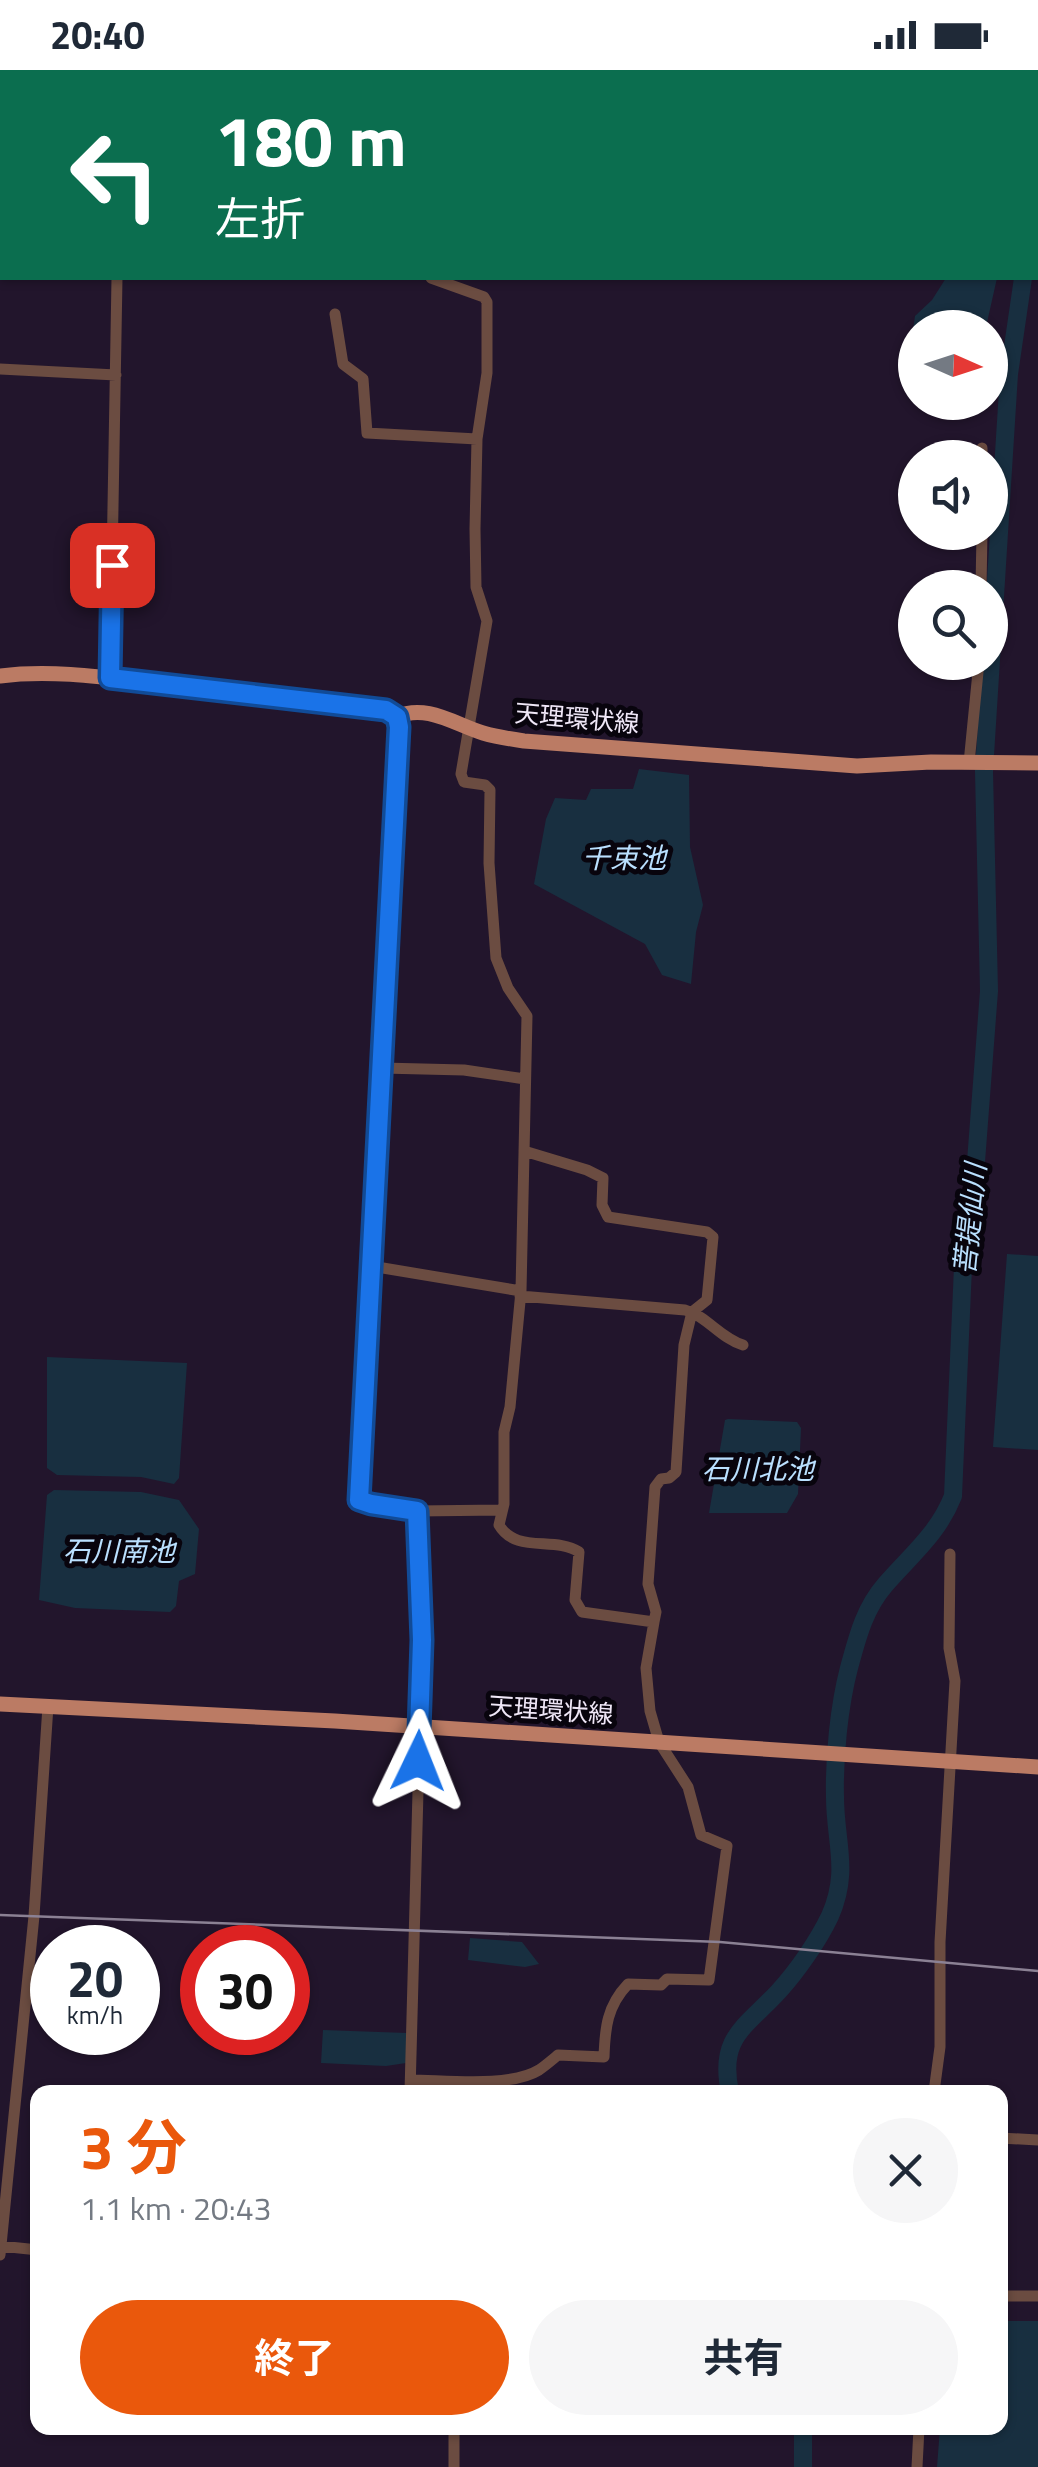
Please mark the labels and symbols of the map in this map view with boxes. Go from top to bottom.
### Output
north arrow [898,310,1008,420]
pin [70,523,155,608]
street label: 天理環状線 [513,694,641,742]
water label: 千束池 [582,836,669,879]
water label: 菩提仙川 [942,1158,997,1277]
water label: 石川北池 [702,1447,817,1490]
water label: 石川南池 [63,1529,178,1572]
street label: 天理環状線 [487,1687,615,1733]
position arrow [366,1709,470,1813]
speed limit sign: 30 [180,1925,310,2055]

